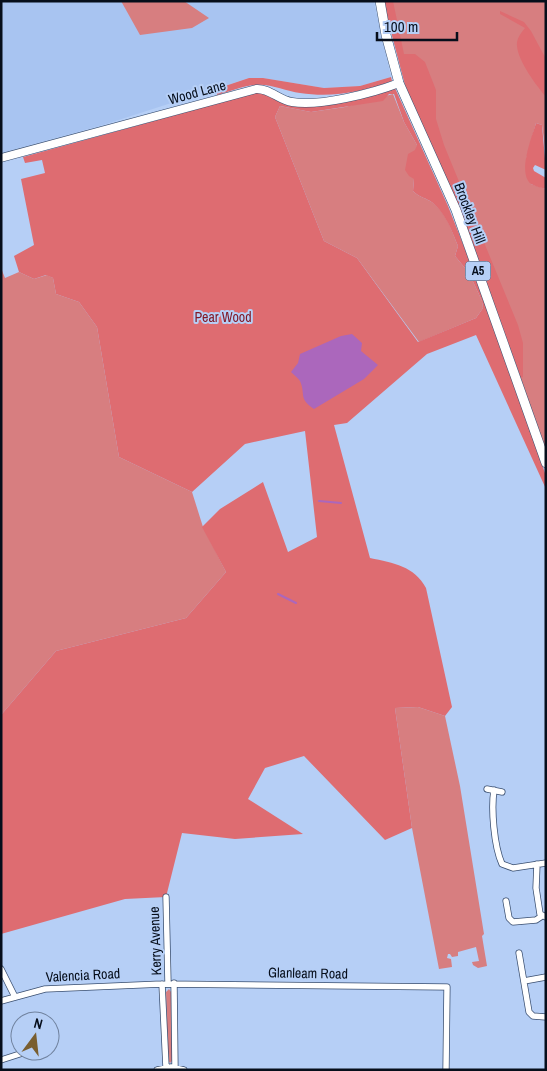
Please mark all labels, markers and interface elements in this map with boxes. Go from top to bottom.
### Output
scale bar [377,10,457,42]
text: 100 m [384,16,418,37]
street label: Wood Lane [166,76,228,108]
street label: Brockley Hill [450,180,490,246]
road number: A5 [466,262,490,280]
park label: Pear Wood [194,308,252,326]
street label: Kerry Avenue [145,906,165,976]
street label: Glanleam Road [268,963,348,983]
street label: Valencia Road [45,964,121,986]
north arrow [10,1011,60,1061]
text: N [32,1014,45,1033]

